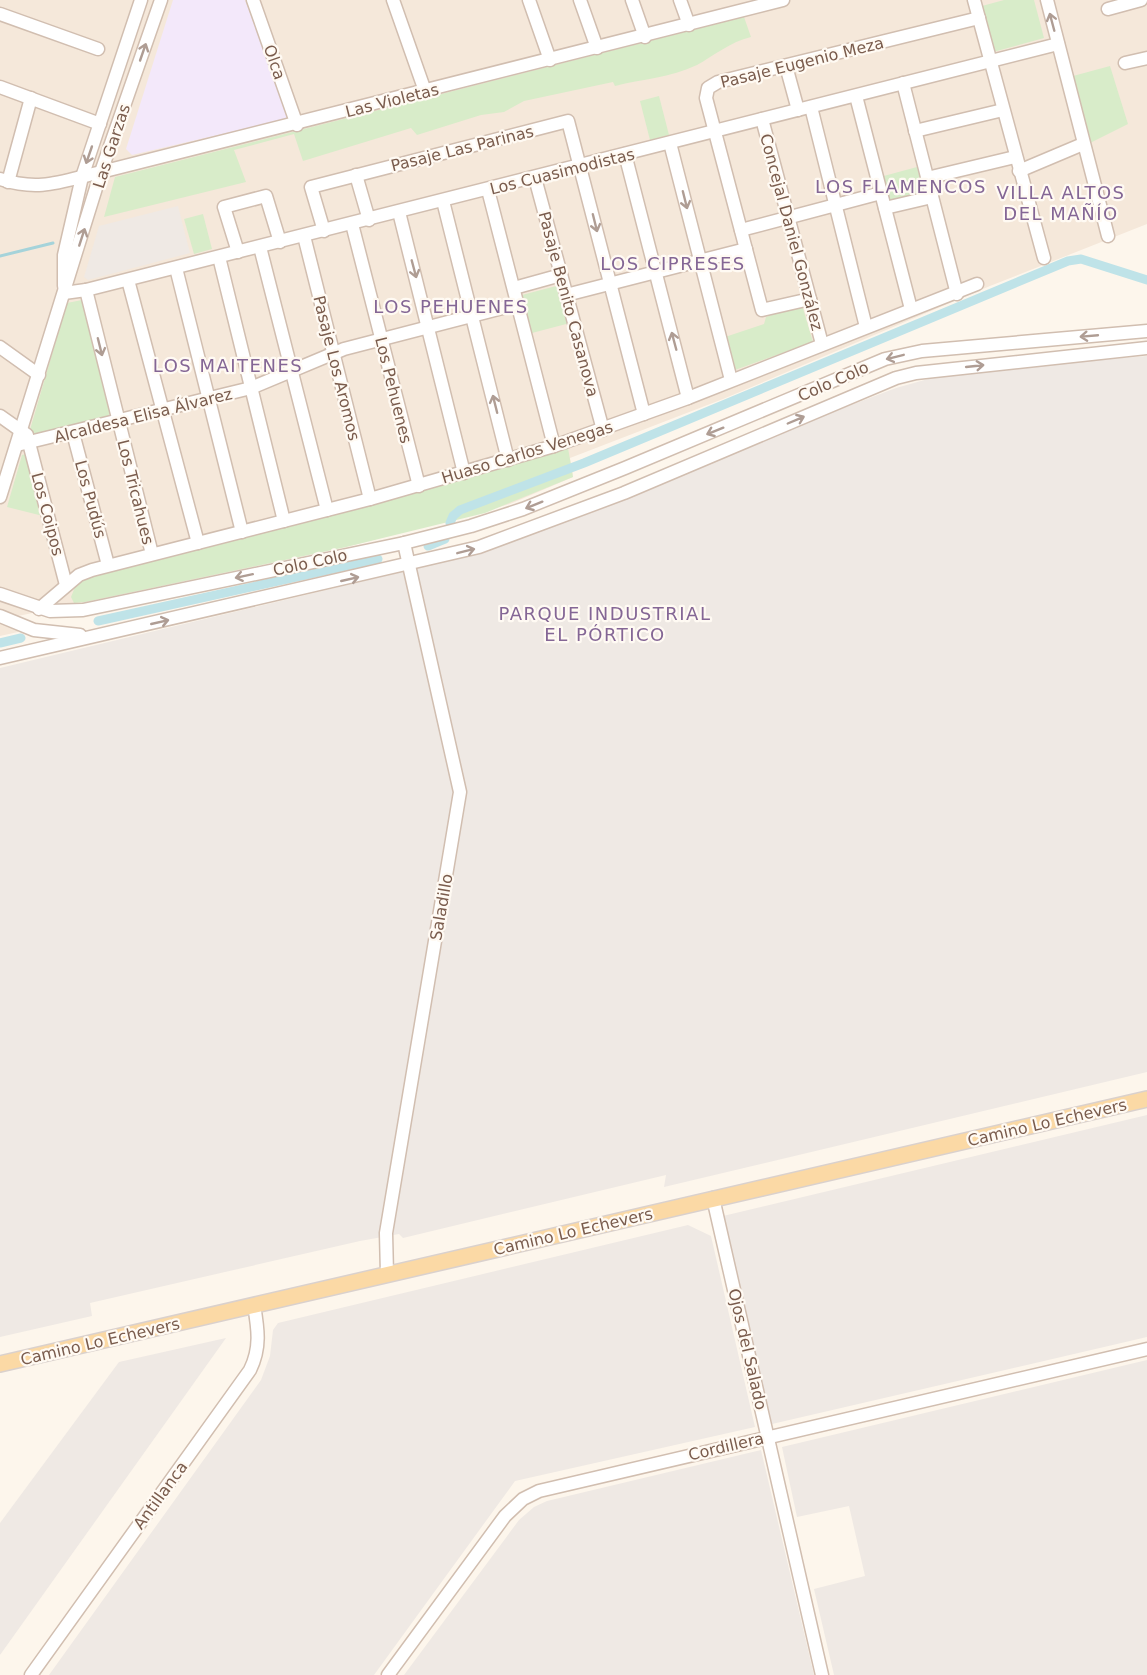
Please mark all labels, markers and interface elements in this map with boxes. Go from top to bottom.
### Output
one-way arrow [1046,13,1058,32]
street label: Pasaje Eugenio Meza [718,33,886,92]
street label: Olca [260,42,289,82]
one-way arrow [138,43,149,62]
street label: Las Violetas [343,80,441,121]
street label: Las Garzas [89,102,134,191]
street label: Pasaje Las Parinas [389,122,535,175]
street label: Concejal Daniel González [756,132,827,333]
street label: Los Cuasimodistas [488,144,636,199]
one-way arrow [83,145,94,164]
district label: LOS FLAMENCOS [815,176,987,197]
district label: VILLA ALTOS DEL MAÑÍO [996,182,1126,224]
one-way arrow [680,190,691,209]
street label: Pasaje Benito Casanova [535,209,602,399]
one-way arrow [590,213,602,232]
one-way arrow [77,228,88,247]
district label: LOS CIPRESES [600,253,746,274]
one-way arrow [408,259,420,278]
street label: Pasaje Los Aromos [309,294,364,443]
district label: LOS PEHUENES [373,296,529,317]
one-way arrow [1079,331,1099,342]
one-way arrow [667,332,679,351]
street label: Los Pehuenes [371,335,416,445]
one-way arrow [95,337,107,356]
one-way arrow [886,351,905,363]
district label: LOS MAITENES [153,355,303,376]
street label: Colo Colo [795,357,872,405]
one-way arrow [964,360,984,371]
street label: Alcaldesa Elisa Álvarez [52,384,234,447]
one-way arrow [488,394,500,413]
one-way arrow [786,414,805,425]
street label: Huaso Carlos Venegas [439,417,615,488]
one-way arrow [706,427,725,438]
street label: Los Tricahues [113,438,158,547]
street label: Los Pudús [71,458,110,540]
street label: Los Coipos [27,470,68,558]
one-way arrow [526,500,544,511]
one-way arrow [456,544,475,556]
street label: Colo Colo [271,545,349,580]
one-way arrow [235,571,254,582]
one-way arrow [340,572,359,584]
district label: PARQUE INDUSTRIAL EL PÓRTICO [499,603,711,645]
one-way arrow [150,615,169,627]
street label: Saladillo [426,872,457,942]
street label: Camino Lo Echevers [966,1095,1128,1150]
street label: Camino Lo Echevers [492,1204,654,1259]
street label: Ojos del Salado [724,1287,771,1412]
street label: Camino Lo Echevers [19,1314,181,1369]
street label: Cordillera [686,1429,766,1464]
street label: Antillanca [129,1458,191,1533]

